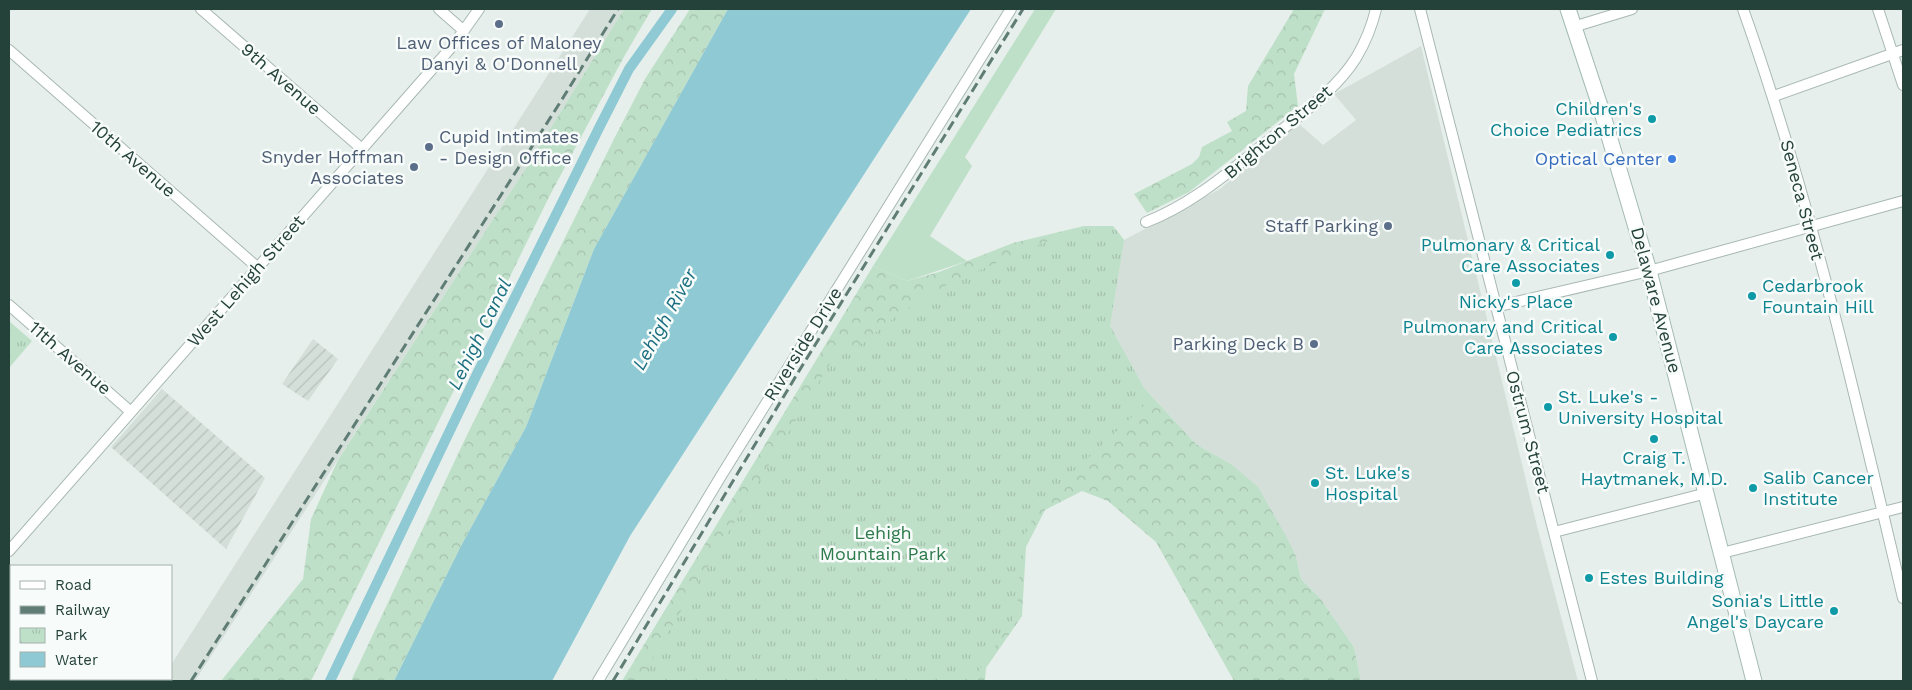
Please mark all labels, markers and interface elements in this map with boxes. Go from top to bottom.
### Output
marker: Law Offices of Maloney Danyi & O'Donnell [493,18,505,30]
place label: Law Offices of Maloney Danyi & O'Donnell [396,32,602,74]
street label: 9th Avenue [237,38,326,119]
street label: Brighton Street [1219,80,1336,183]
place label: Children's Choice Pediatrics [1490,98,1642,140]
marker: Children's Choice Pediatrics [1646,113,1658,125]
street label: 10th Avenue [86,116,180,201]
place label: Cupid Intimates - Design Office [439,126,579,168]
street label: Seneca Street [1776,137,1829,263]
marker: Cupid Intimates - Design Office [423,141,435,153]
place label: Snyder Hoffman Associates [261,146,404,188]
place label: Optical Center [1535,148,1662,169]
marker: Optical Center [1666,153,1678,165]
marker: Snyder Hoffman Associates [408,161,420,173]
street label: West Lehigh Street [183,210,309,351]
place label: Staff Parking [1265,215,1378,236]
marker: Staff Parking [1382,220,1394,232]
street label: Delaware Avenue [1627,224,1686,375]
place label: Pulmonary & Critical Care Associates [1421,234,1600,276]
marker: Pulmonary & Critical Care Associates [1604,249,1616,261]
water label: Lehigh River [627,264,702,374]
water label: Lehigh Canal [443,275,516,393]
place label: Cedarbrook Fountain Hill [1762,275,1874,317]
marker: Nicky's Place [1510,277,1522,289]
street label: Riverside Drive [759,283,846,405]
marker: Cedarbrook Fountain Hill [1746,290,1758,302]
place label: Nicky's Place [1459,291,1573,312]
street label: 11th Avenue [25,316,116,399]
place label: Pulmonary and Critical Care Associates [1402,316,1603,358]
marker: Pulmonary and Critical Care Associates [1607,331,1619,343]
place label: Parking Deck B [1172,333,1304,354]
marker: Parking Deck B [1308,338,1320,350]
street label: Ostrum Street [1502,368,1555,496]
place label: St. Luke's - University Hospital [1558,386,1723,428]
marker: St. Luke's - University Hospital [1542,401,1554,413]
marker: Craig T. Haytmanek, M.D. [1648,433,1660,445]
place label: Craig T. Haytmanek, M.D. [1581,447,1727,489]
place label: St. Luke's Hospital [1325,462,1410,504]
place label: Salib Cancer Institute [1763,467,1874,509]
marker: St. Luke's Hospital [1309,477,1321,489]
marker: Salib Cancer Institute [1747,482,1759,494]
park label: Lehigh Mountain Park [820,522,946,564]
legend [10,565,172,680]
place label: Estes Building [1599,567,1724,588]
marker: Estes Building [1583,572,1595,584]
text: Road [55,576,92,594]
place label: Sonia's Little Angel's Daycare [1687,590,1824,632]
text: Railway [55,601,110,619]
marker: Sonia's Little Angel's Daycare [1828,605,1840,617]
text: Park [55,626,88,644]
text: Water [55,651,98,669]

